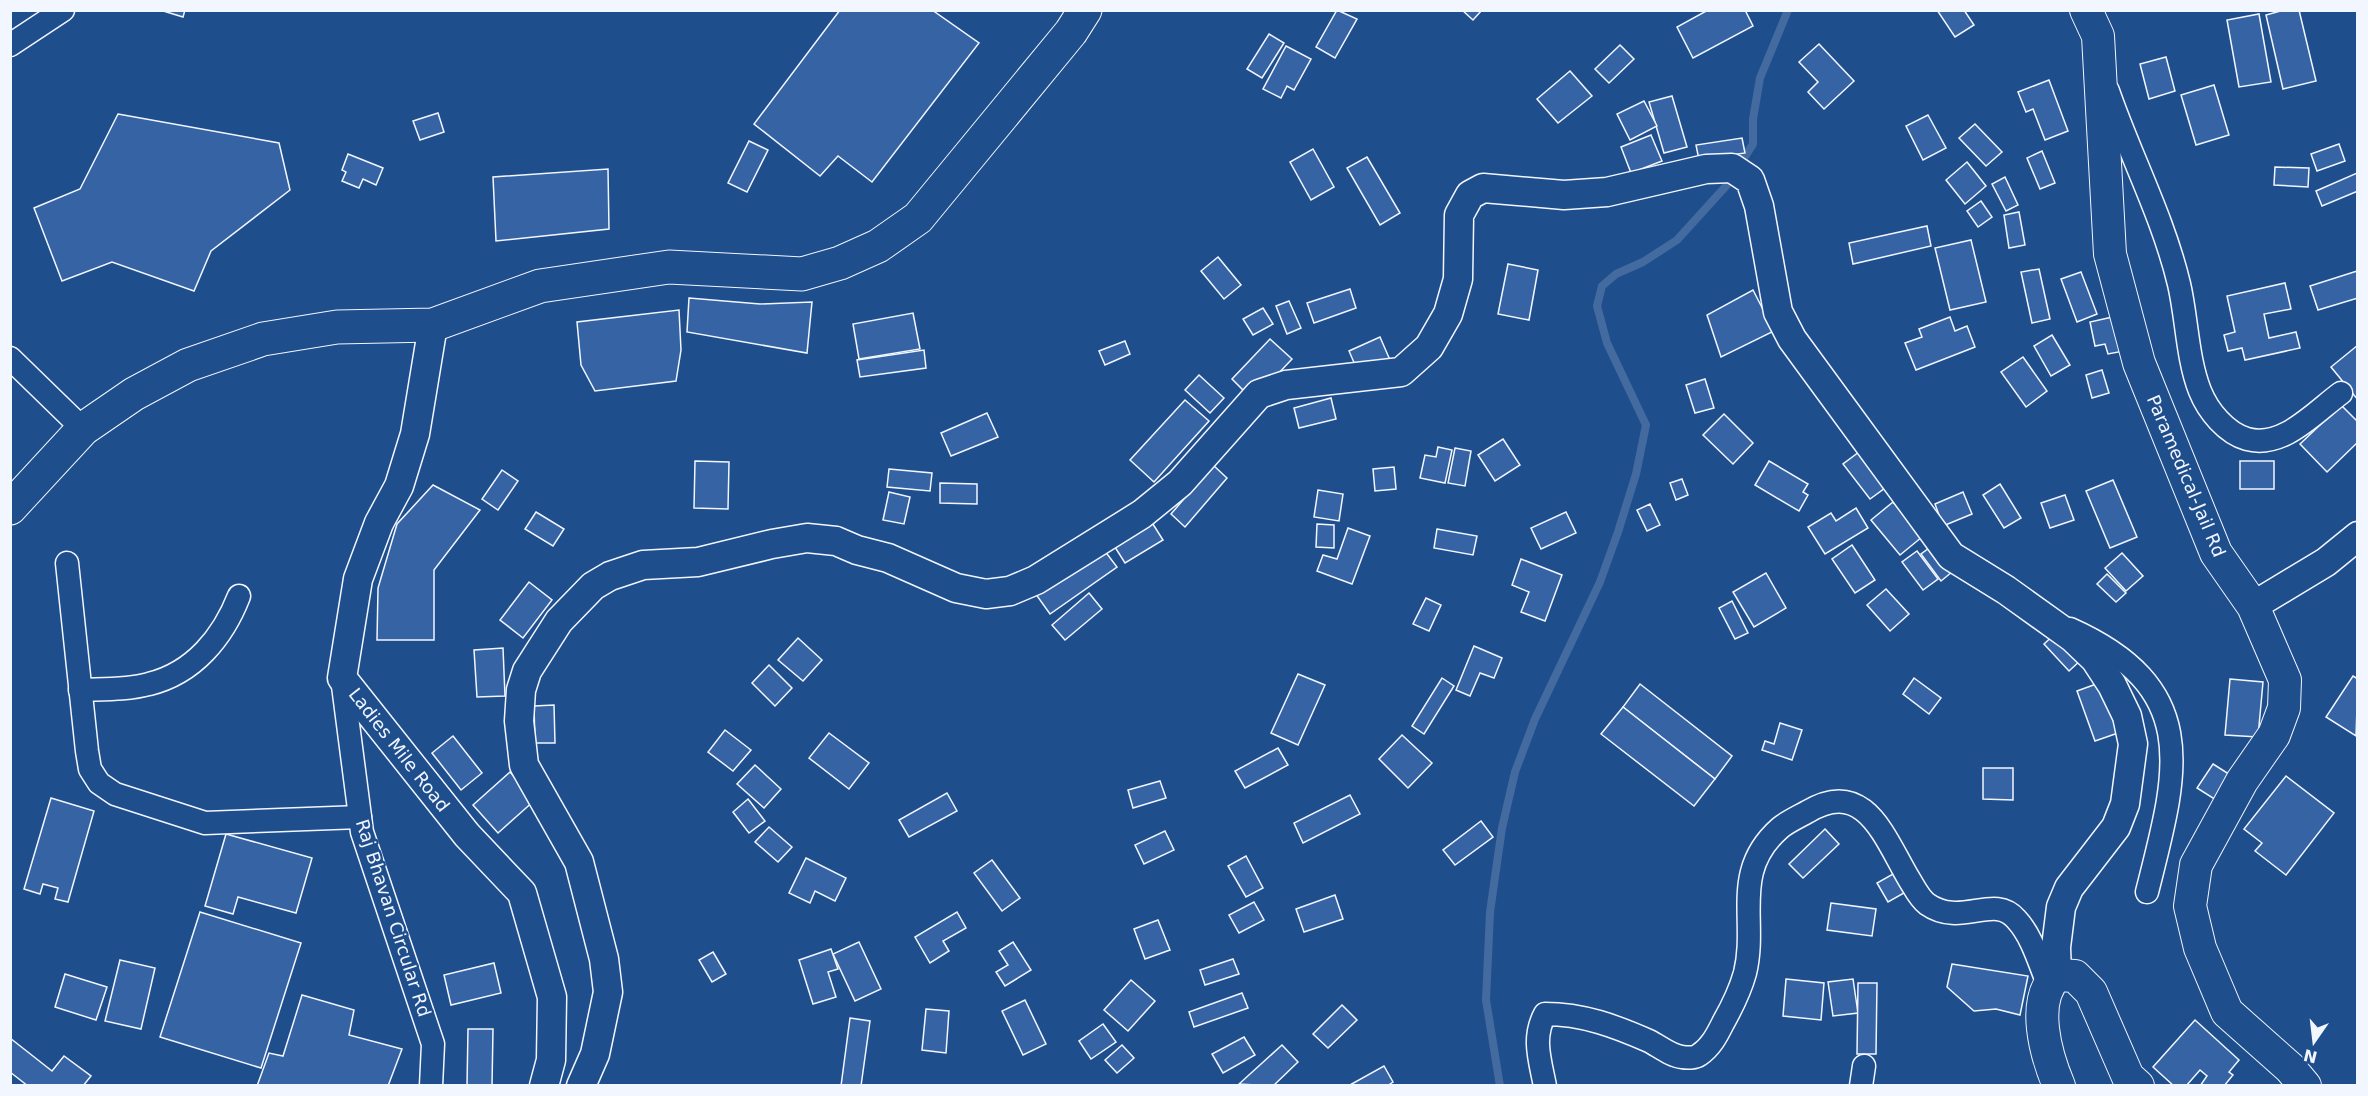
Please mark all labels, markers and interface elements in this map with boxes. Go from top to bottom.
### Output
street label: Paramedical-Jail Rd [2143,392,2230,560]
street label: Ladies Mile Road [345,684,454,816]
street label: Raj Bhavan Circular Rd [352,816,435,1019]
north arrow [2284,1012,2344,1072]
text: N [2302,1045,2319,1067]

